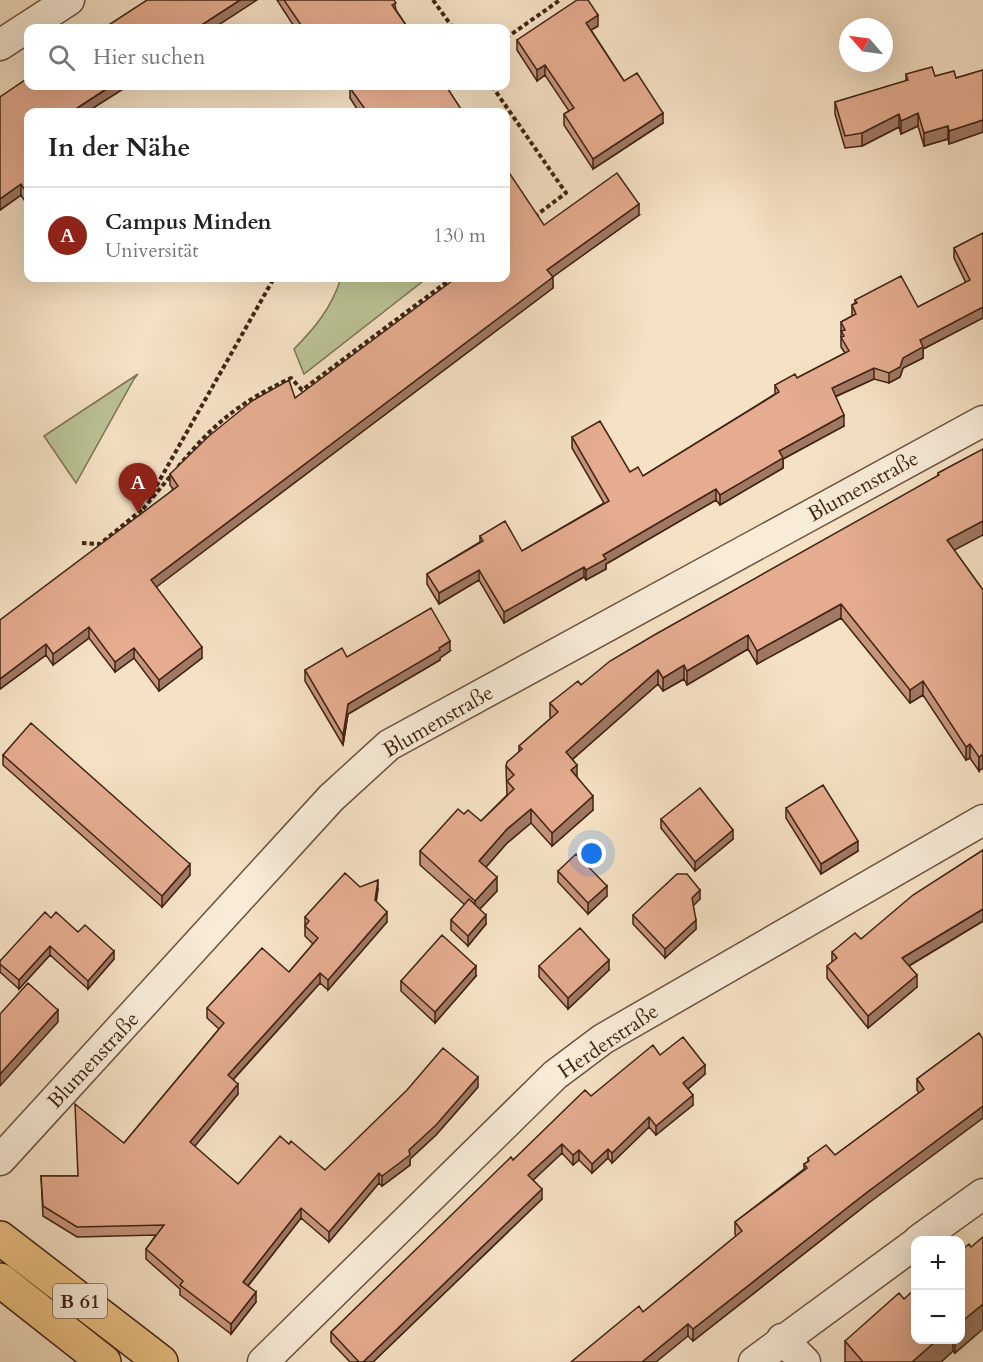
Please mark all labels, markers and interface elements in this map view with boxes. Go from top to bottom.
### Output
north arrow [839,18,893,72]
search box [24,24,510,90]
icon: search [45,41,78,74]
text: Hier suchen [93,42,206,72]
text: In der Nähe [48,130,190,165]
text: Campus Minden [105,207,272,237]
text: A [60,222,75,249]
text: 130 m [433,222,486,249]
text: Universität [105,237,199,264]
street label: Blumenstraße [803,444,924,529]
pin: A [118,464,158,513]
street label: Blumenstraße [378,678,499,765]
your location [577,839,606,868]
street label: Herderstraße [552,997,664,1086]
street label: Blumenstraße [41,1006,146,1115]
map controls [911,1236,965,1344]
button: + [911,1236,965,1290]
road number: B 61 [53,1284,107,1318]
button: − [911,1290,965,1344]

